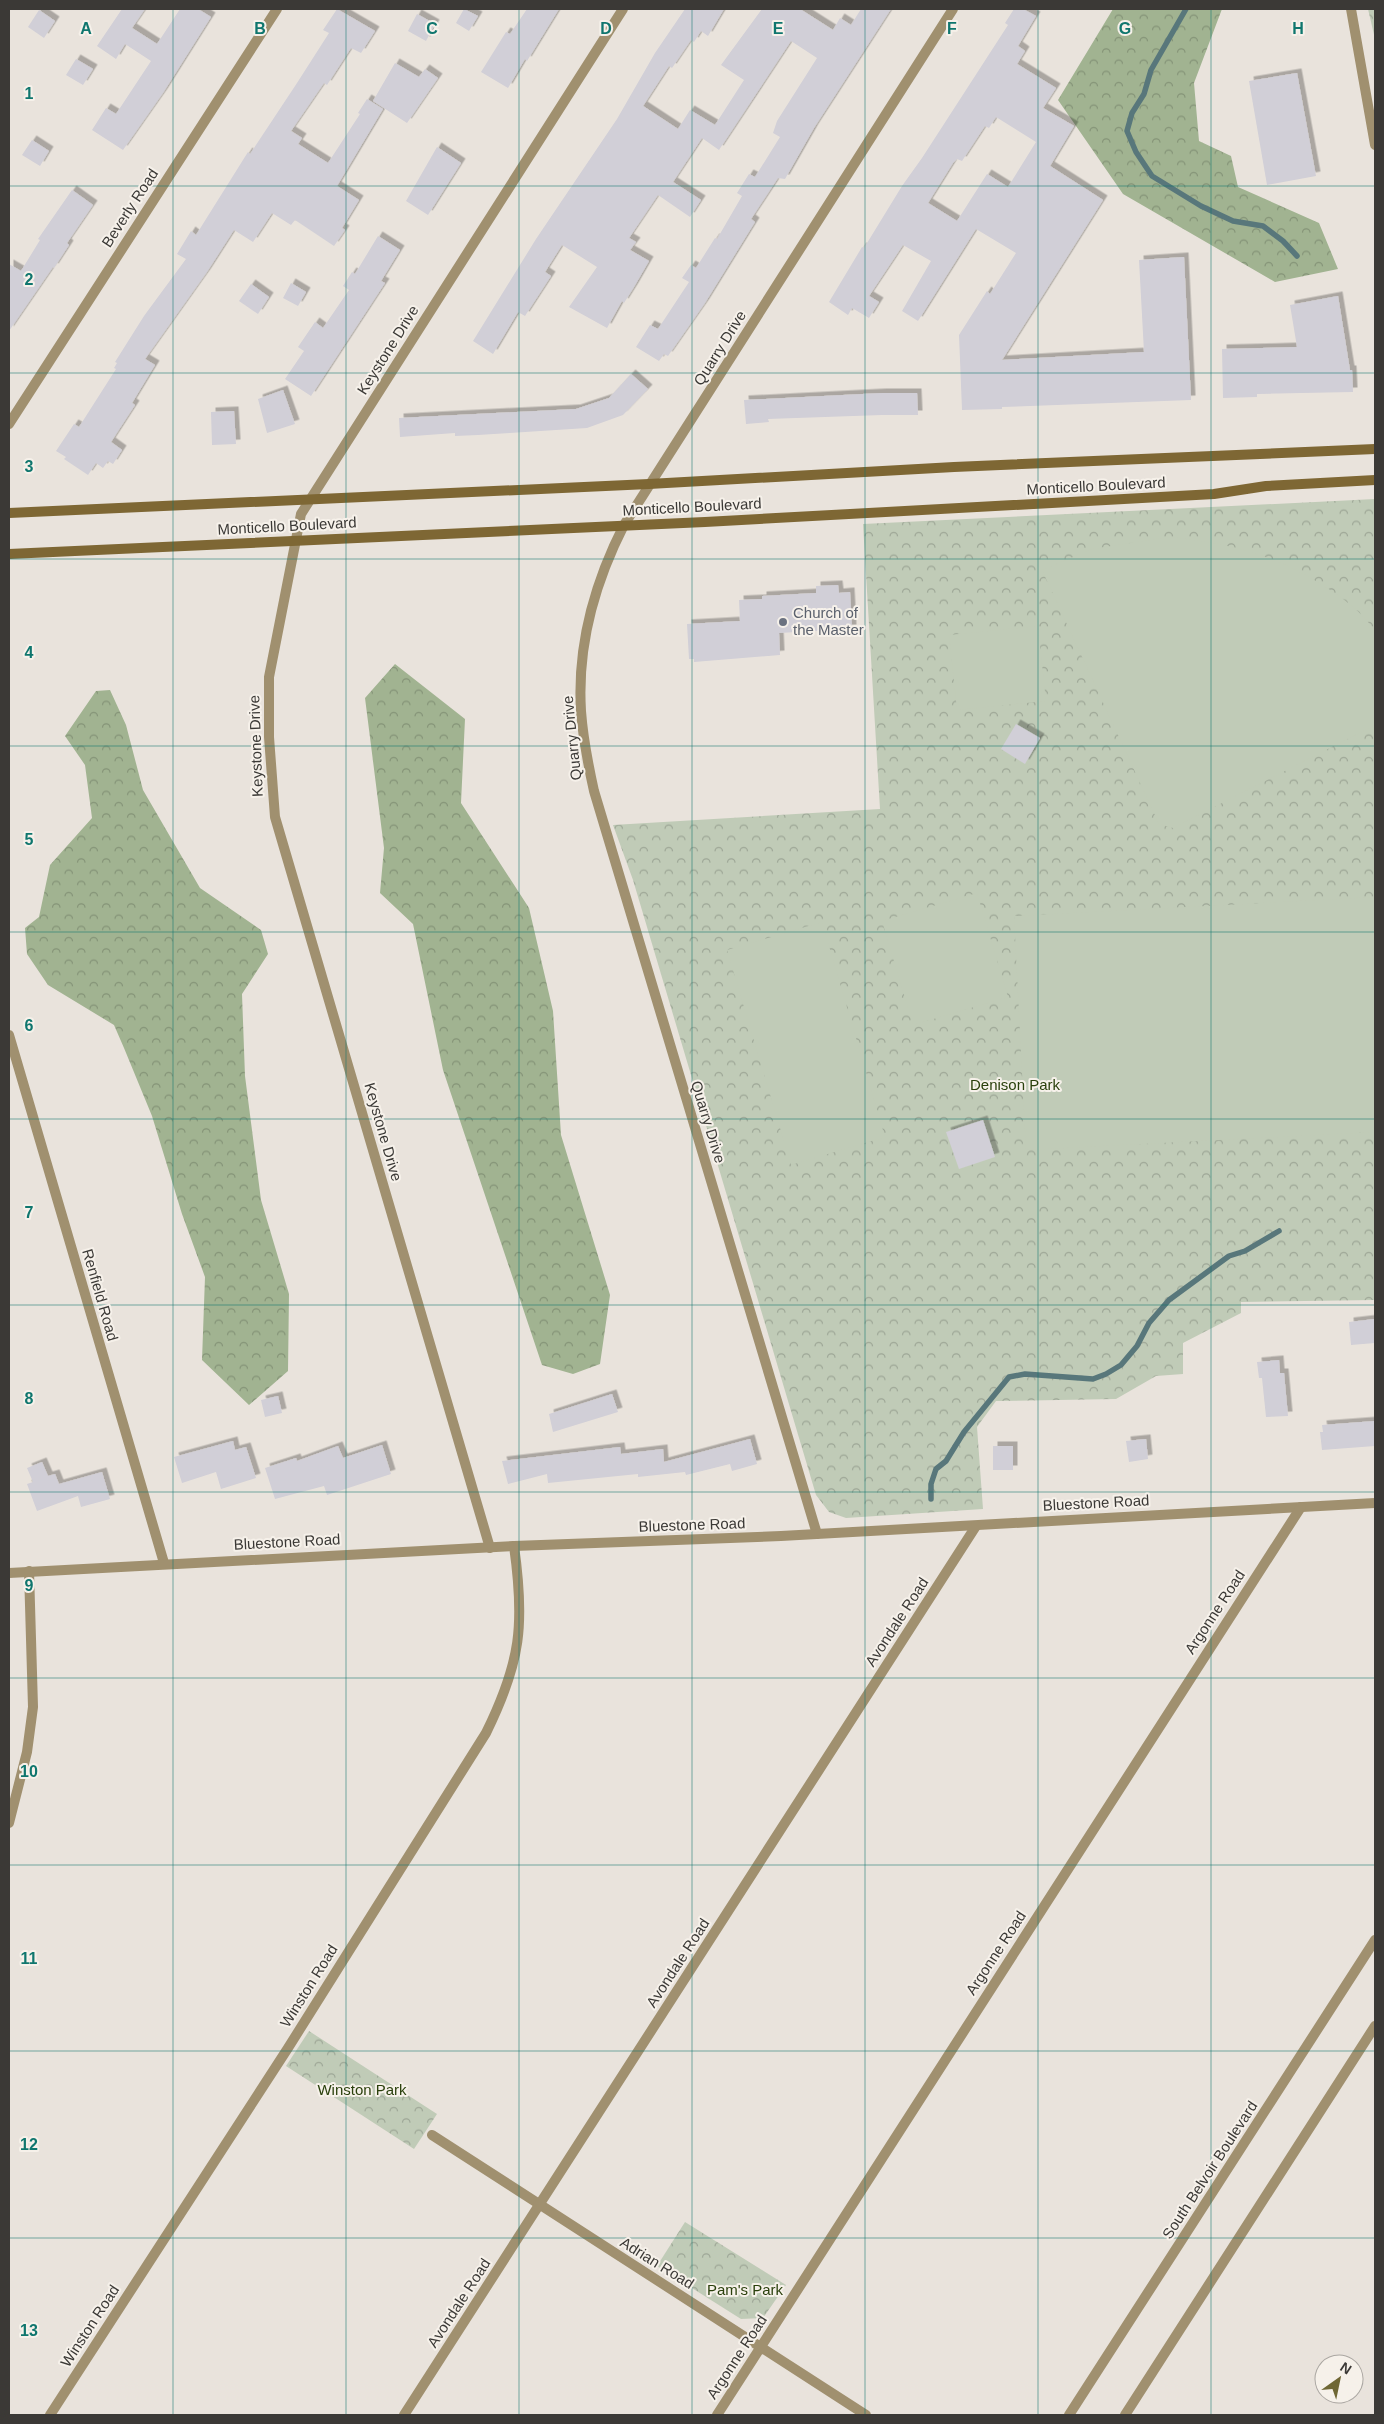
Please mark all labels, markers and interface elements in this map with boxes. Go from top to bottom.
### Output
text: A [80,20,92,37]
text: B [254,20,266,37]
text: C [426,20,438,37]
text: D [600,20,612,37]
text: E [773,20,784,37]
text: F [947,20,957,37]
text: G [1119,20,1131,37]
text: H [1292,20,1304,37]
text: 1 [25,85,34,102]
street label: Beverly Road [98,165,161,250]
text: 2 [25,271,34,288]
street label: Keystone Drive [353,302,422,397]
street label: Quarry Drive [690,307,749,388]
text: 3 [25,458,34,475]
street label: Monticello Boulevard [1026,473,1166,498]
street label: Monticello Boulevard [622,494,762,519]
street label: Monticello Boulevard [217,513,357,538]
place label: Church of the Master [793,604,864,638]
marker: Church of the Master [777,616,789,628]
text: 4 [25,644,34,661]
street label: Keystone Drive [245,695,266,797]
street label: Quarry Drive [559,695,584,781]
text: 5 [25,831,34,848]
text: 6 [25,1017,34,1034]
park label: Denison Park [970,1076,1061,1093]
street label: Quarry Drive [688,1079,729,1165]
street label: Keystone Drive [361,1081,406,1183]
text: 7 [25,1204,34,1221]
street label: Renfield Road [79,1247,122,1343]
text: 8 [25,1390,34,1407]
street label: Bluestone Road [1042,1491,1150,1514]
street label: Bluestone Road [638,1514,746,1535]
street label: Bluestone Road [233,1530,341,1553]
street label: Argonne Road [1181,1567,1248,1657]
street label: Avondale Road [862,1574,932,1669]
text: 9 [25,1577,34,1594]
text: 10 [20,1763,38,1780]
street label: Argonne Road [962,1908,1029,1998]
street label: Avondale Road [643,1915,713,2010]
street label: Winston Road [276,1941,341,2030]
text: 11 [21,1950,38,1967]
park label: Winston Park [317,2081,407,2098]
street label: South Belvoir Boulevard [1159,2098,1261,2242]
text: 12 [20,2136,38,2153]
street label: Adrian Road [617,2233,697,2292]
street label: Avondale Road [424,2255,494,2350]
park label: Pam's Park [707,2281,784,2298]
street label: Winston Road [57,2282,122,2370]
street label: Argonne Road [703,2312,770,2402]
text: 13 [20,2322,38,2339]
north arrow [1314,2354,1364,2404]
text: N [1337,2359,1355,2378]

